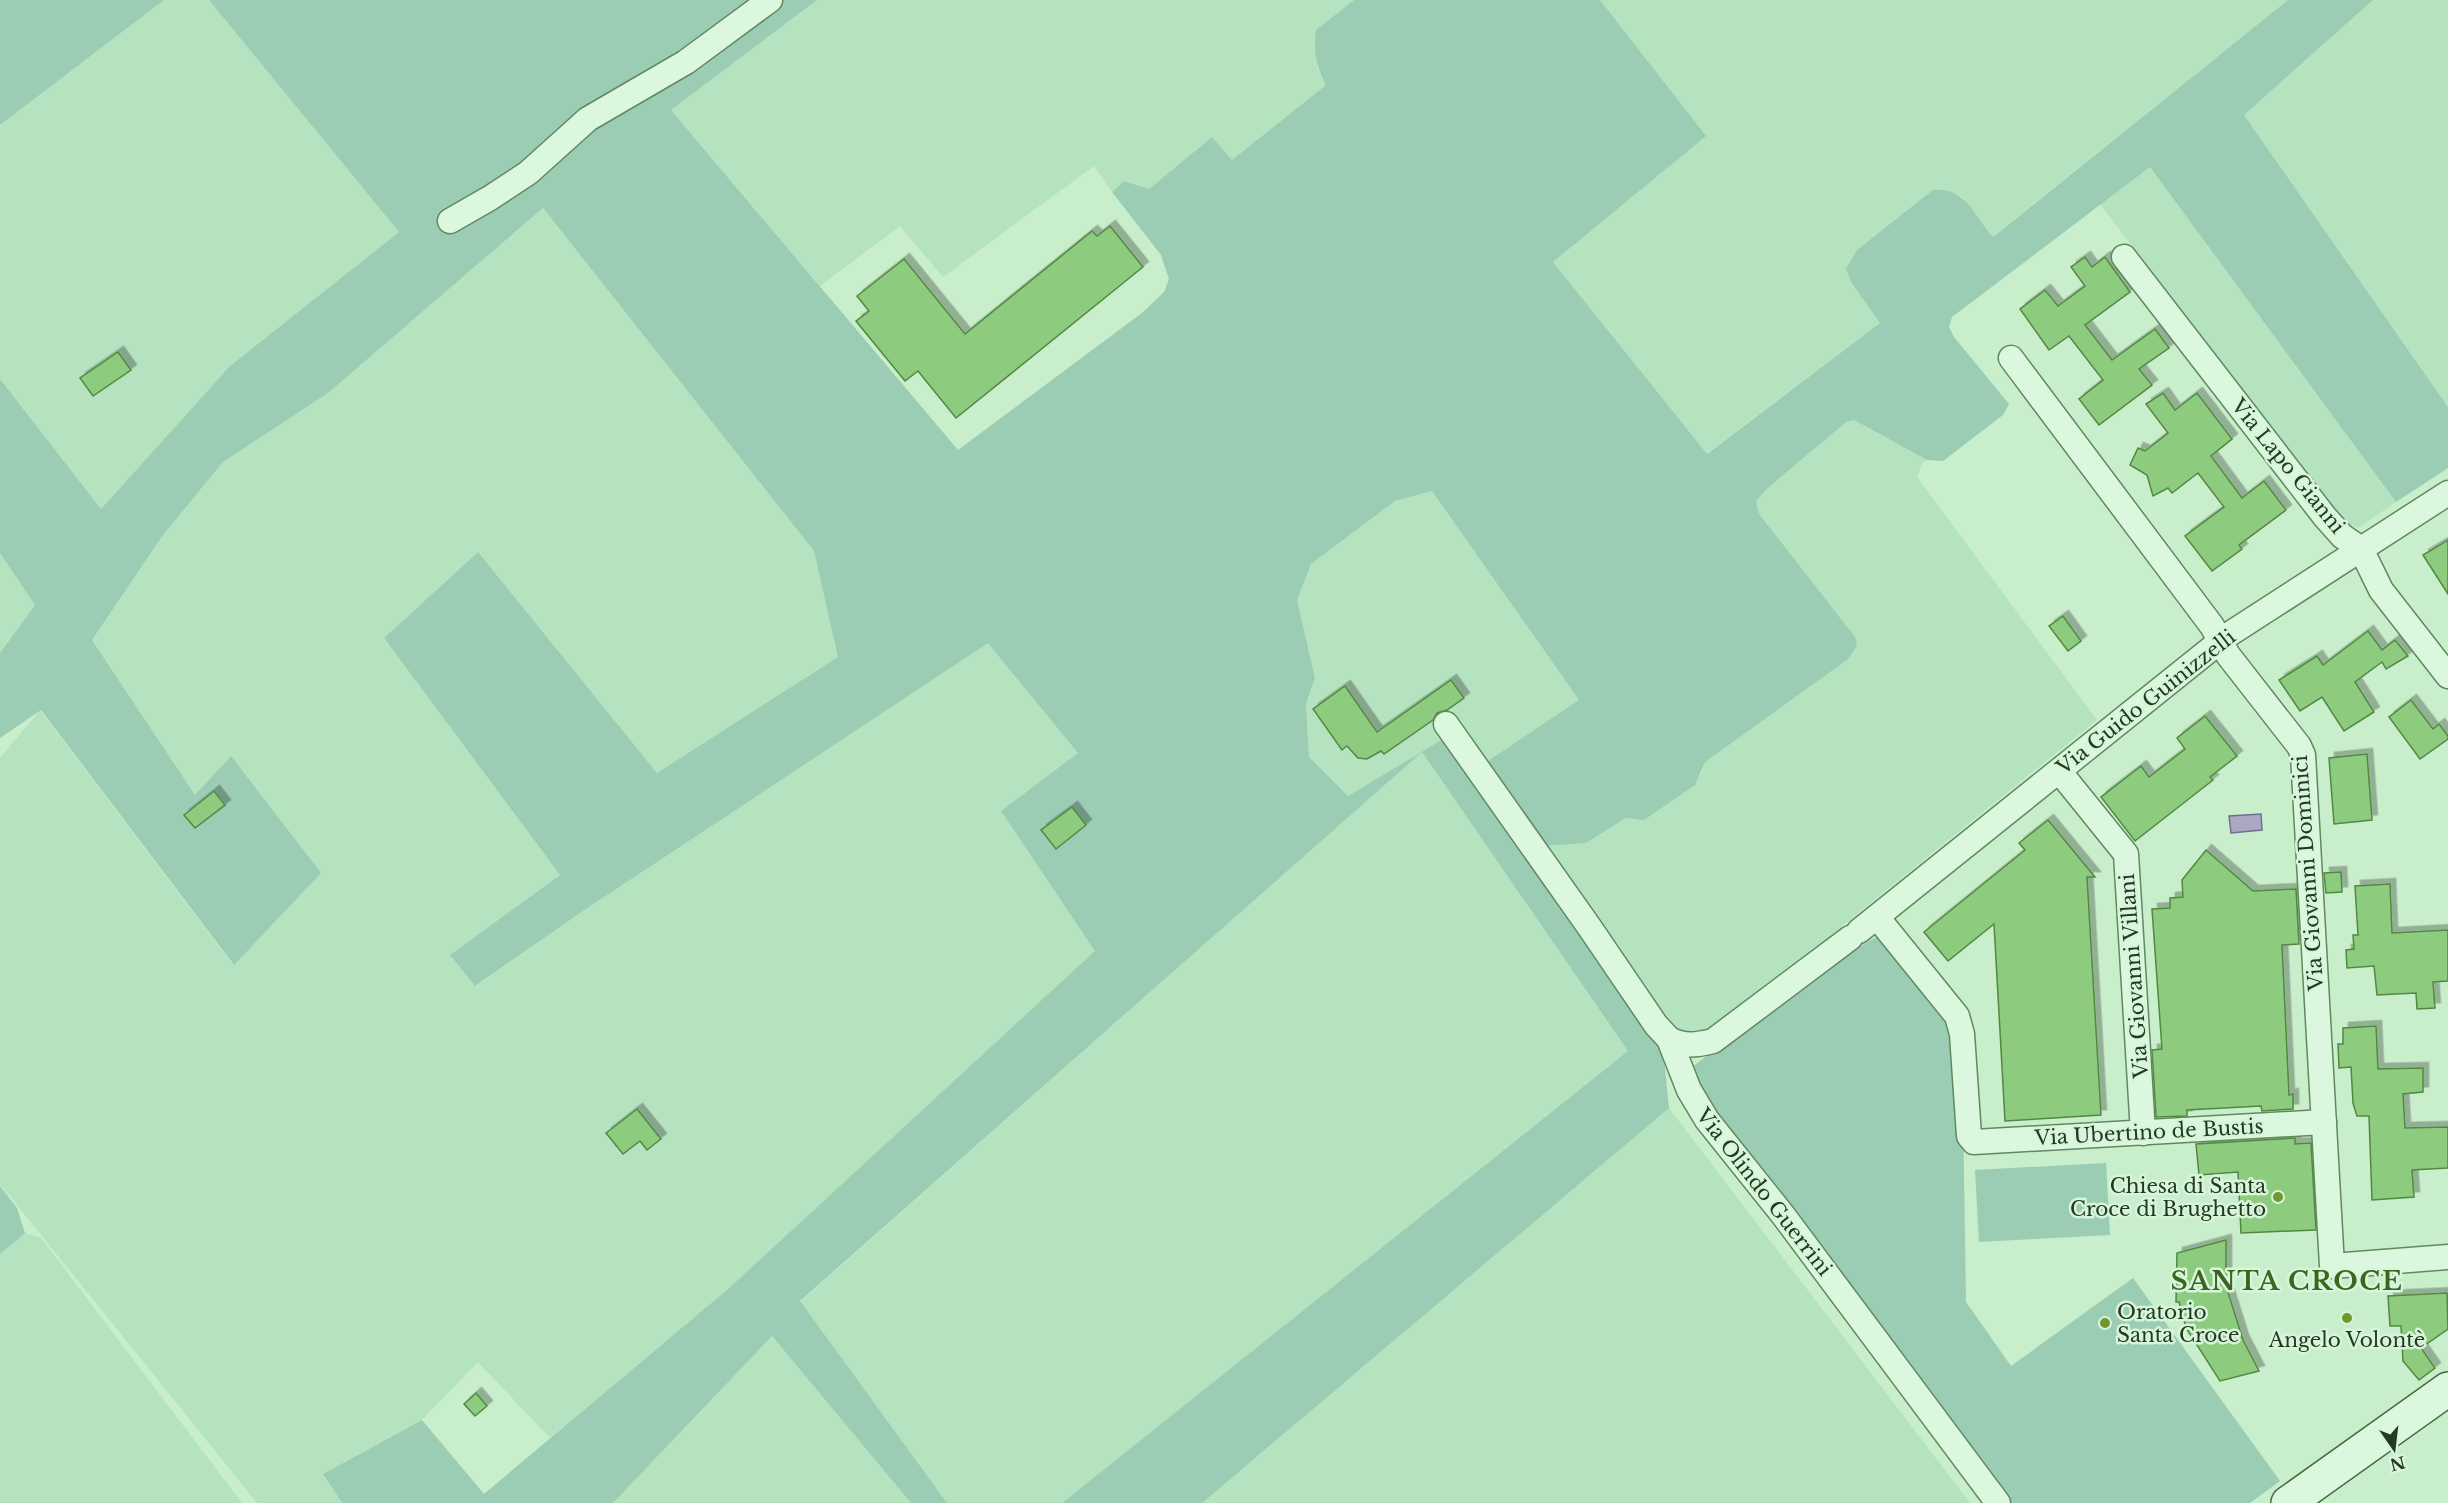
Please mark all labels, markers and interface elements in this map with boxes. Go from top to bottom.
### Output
street label: Via Lapo Gianni [2226,393,2350,538]
street label: Via Guido Guinizzelli [2051,625,2240,780]
street label: Via Giovanni Dominici [2288,754,2328,993]
street label: Via Giovanni Villani [2115,873,2153,1080]
street label: Via Olindo Guerrini [1691,1103,1837,1281]
street label: Via Ubertino de Bustis [2033,1114,2264,1150]
place label: Chiesa di Santa Croce di Brughetto [2070,1174,2267,1221]
marker: Chiesa di Santa Croce di Brughetto [2271,1190,2285,1204]
district label: SANTA CROCE [2170,1265,2404,1297]
place label: Oratorio Santa Croce [2117,1300,2240,1347]
marker: Angelo Volontè [2340,1311,2354,1325]
marker: Oratorio Santa Croce [2098,1316,2112,1330]
place label: Angelo Volontè [2268,1328,2425,1352]
north arrow [2364,1419,2424,1479]
text: N [2388,1452,2407,1475]

